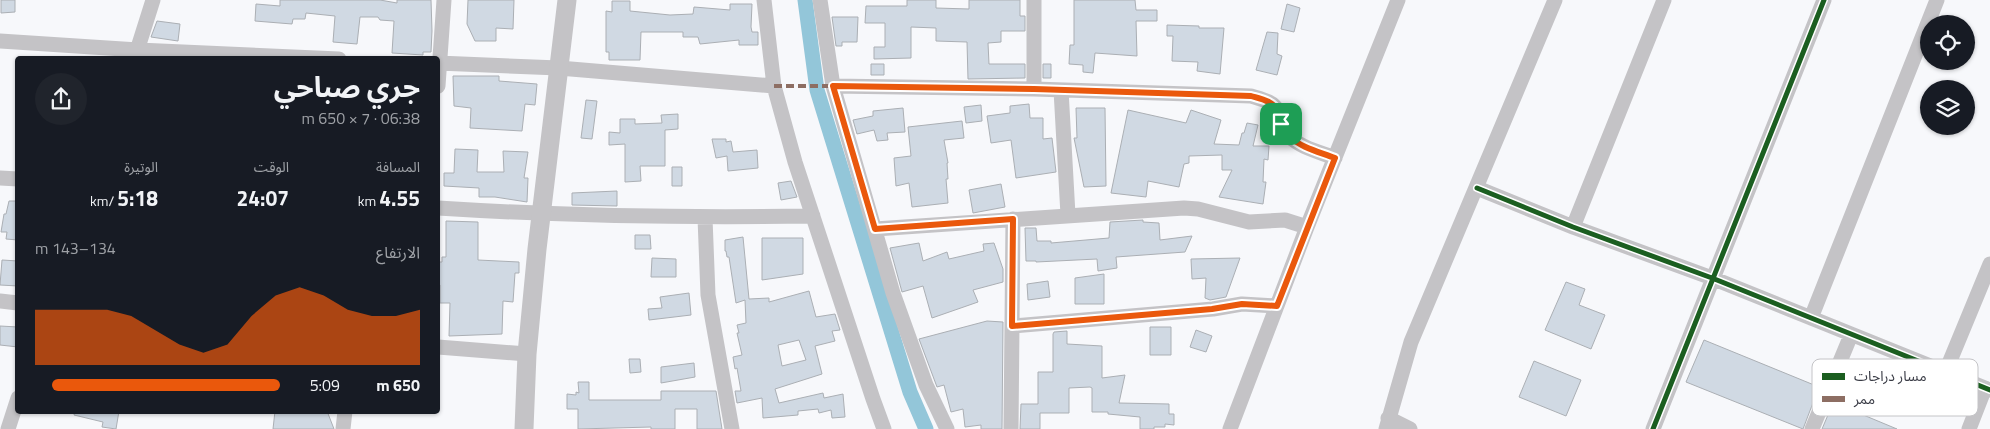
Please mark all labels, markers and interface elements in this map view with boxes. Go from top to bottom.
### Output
map controls [1920,15,1975,135]
button: locate [1920,15,1975,70]
text: جري صباحي [274,65,420,108]
button: share [35,73,87,125]
button: layers [1920,80,1975,135]
pin [1260,103,1302,145]
text: 06:38 · 7 × 650 m [301,106,420,130]
icon: arrive [1267,110,1295,138]
text: الوتيرة [124,156,158,177]
text: الوقت [254,156,289,177]
text: المسافة [376,156,420,177]
text: 5:18 [117,182,158,214]
text: 24:07 [237,182,289,214]
text: 4.55 [379,182,420,214]
text: /km [90,190,117,211]
text: km [358,190,379,211]
text: 134–143 m [35,236,116,260]
text: الارتفاع [376,240,420,264]
legend [1812,359,1978,416]
text: مسار دراجات [1854,365,1927,386]
text: 5:09 [310,373,340,397]
text: 650 m [376,373,420,397]
text: ممر [1853,388,1875,409]

